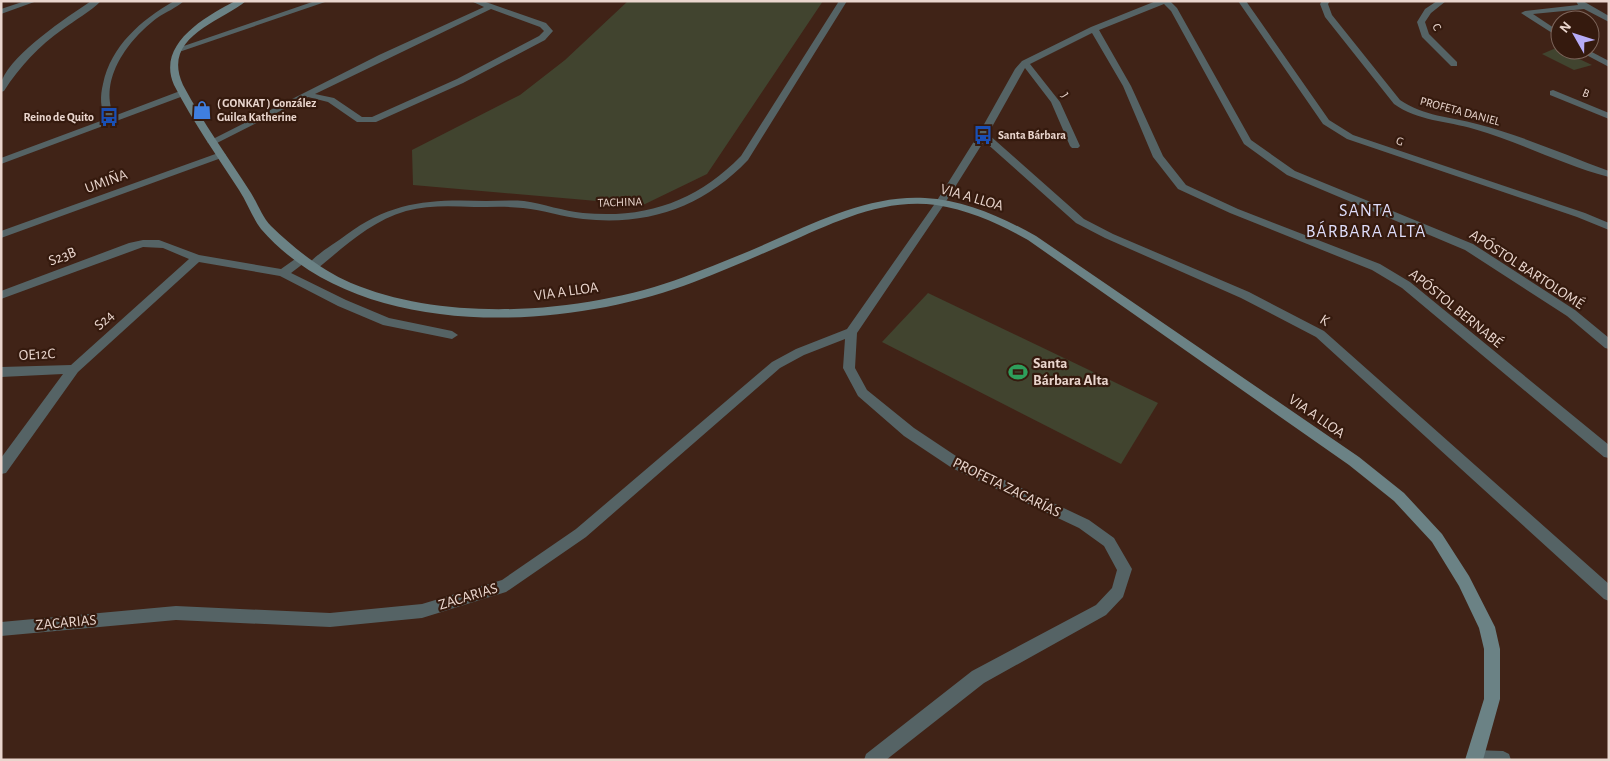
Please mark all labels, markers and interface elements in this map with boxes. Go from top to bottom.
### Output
north arrow [1550,10,1600,60]
text: N [1557,19,1574,36]
street label: C [1430,21,1444,33]
street label: B [1581,86,1591,100]
street label: J [1059,90,1071,100]
street label: PROFETA DANIEL [1419,95,1501,127]
place label: ( GONKAT ) González Guilca Katherine [217,97,316,123]
shop icon: ( GONKAT ) González Guilca Katherine [191,99,213,121]
bus stop icon: Reino de Quito [98,106,120,128]
place label: Reino de Quito [24,111,94,124]
bus stop icon: Santa Bárbara [972,124,994,146]
place label: Santa Bárbara [998,129,1066,141]
street label: G [1395,134,1405,148]
street label: UMIÑA [83,166,130,196]
street label: VIA A LLOA [939,181,1005,214]
street label: TACHINA [597,195,643,209]
district label: SANTA BÁRBARA ALTA [1306,202,1426,241]
street label: APÓSTOL BARTOLOMÉ [1467,225,1588,312]
street label: S23B [46,244,78,269]
street label: APÓSTOL BERNABÉ [1406,265,1507,351]
street label: VIA A LLOA [533,280,599,303]
street label: S24 [91,308,117,333]
street label: K [1317,312,1333,329]
street label: OE12C [18,346,56,363]
place label: Santa Bárbara Alta [1033,356,1109,388]
sports icon: Santa Bárbara Alta [1007,361,1029,383]
street label: VIA A LLOA [1286,392,1348,441]
street label: PROFETA ZACARÍAS [951,453,1064,520]
street label: ZACARIAS [437,580,499,613]
street label: ZACARIAS [35,612,97,633]

